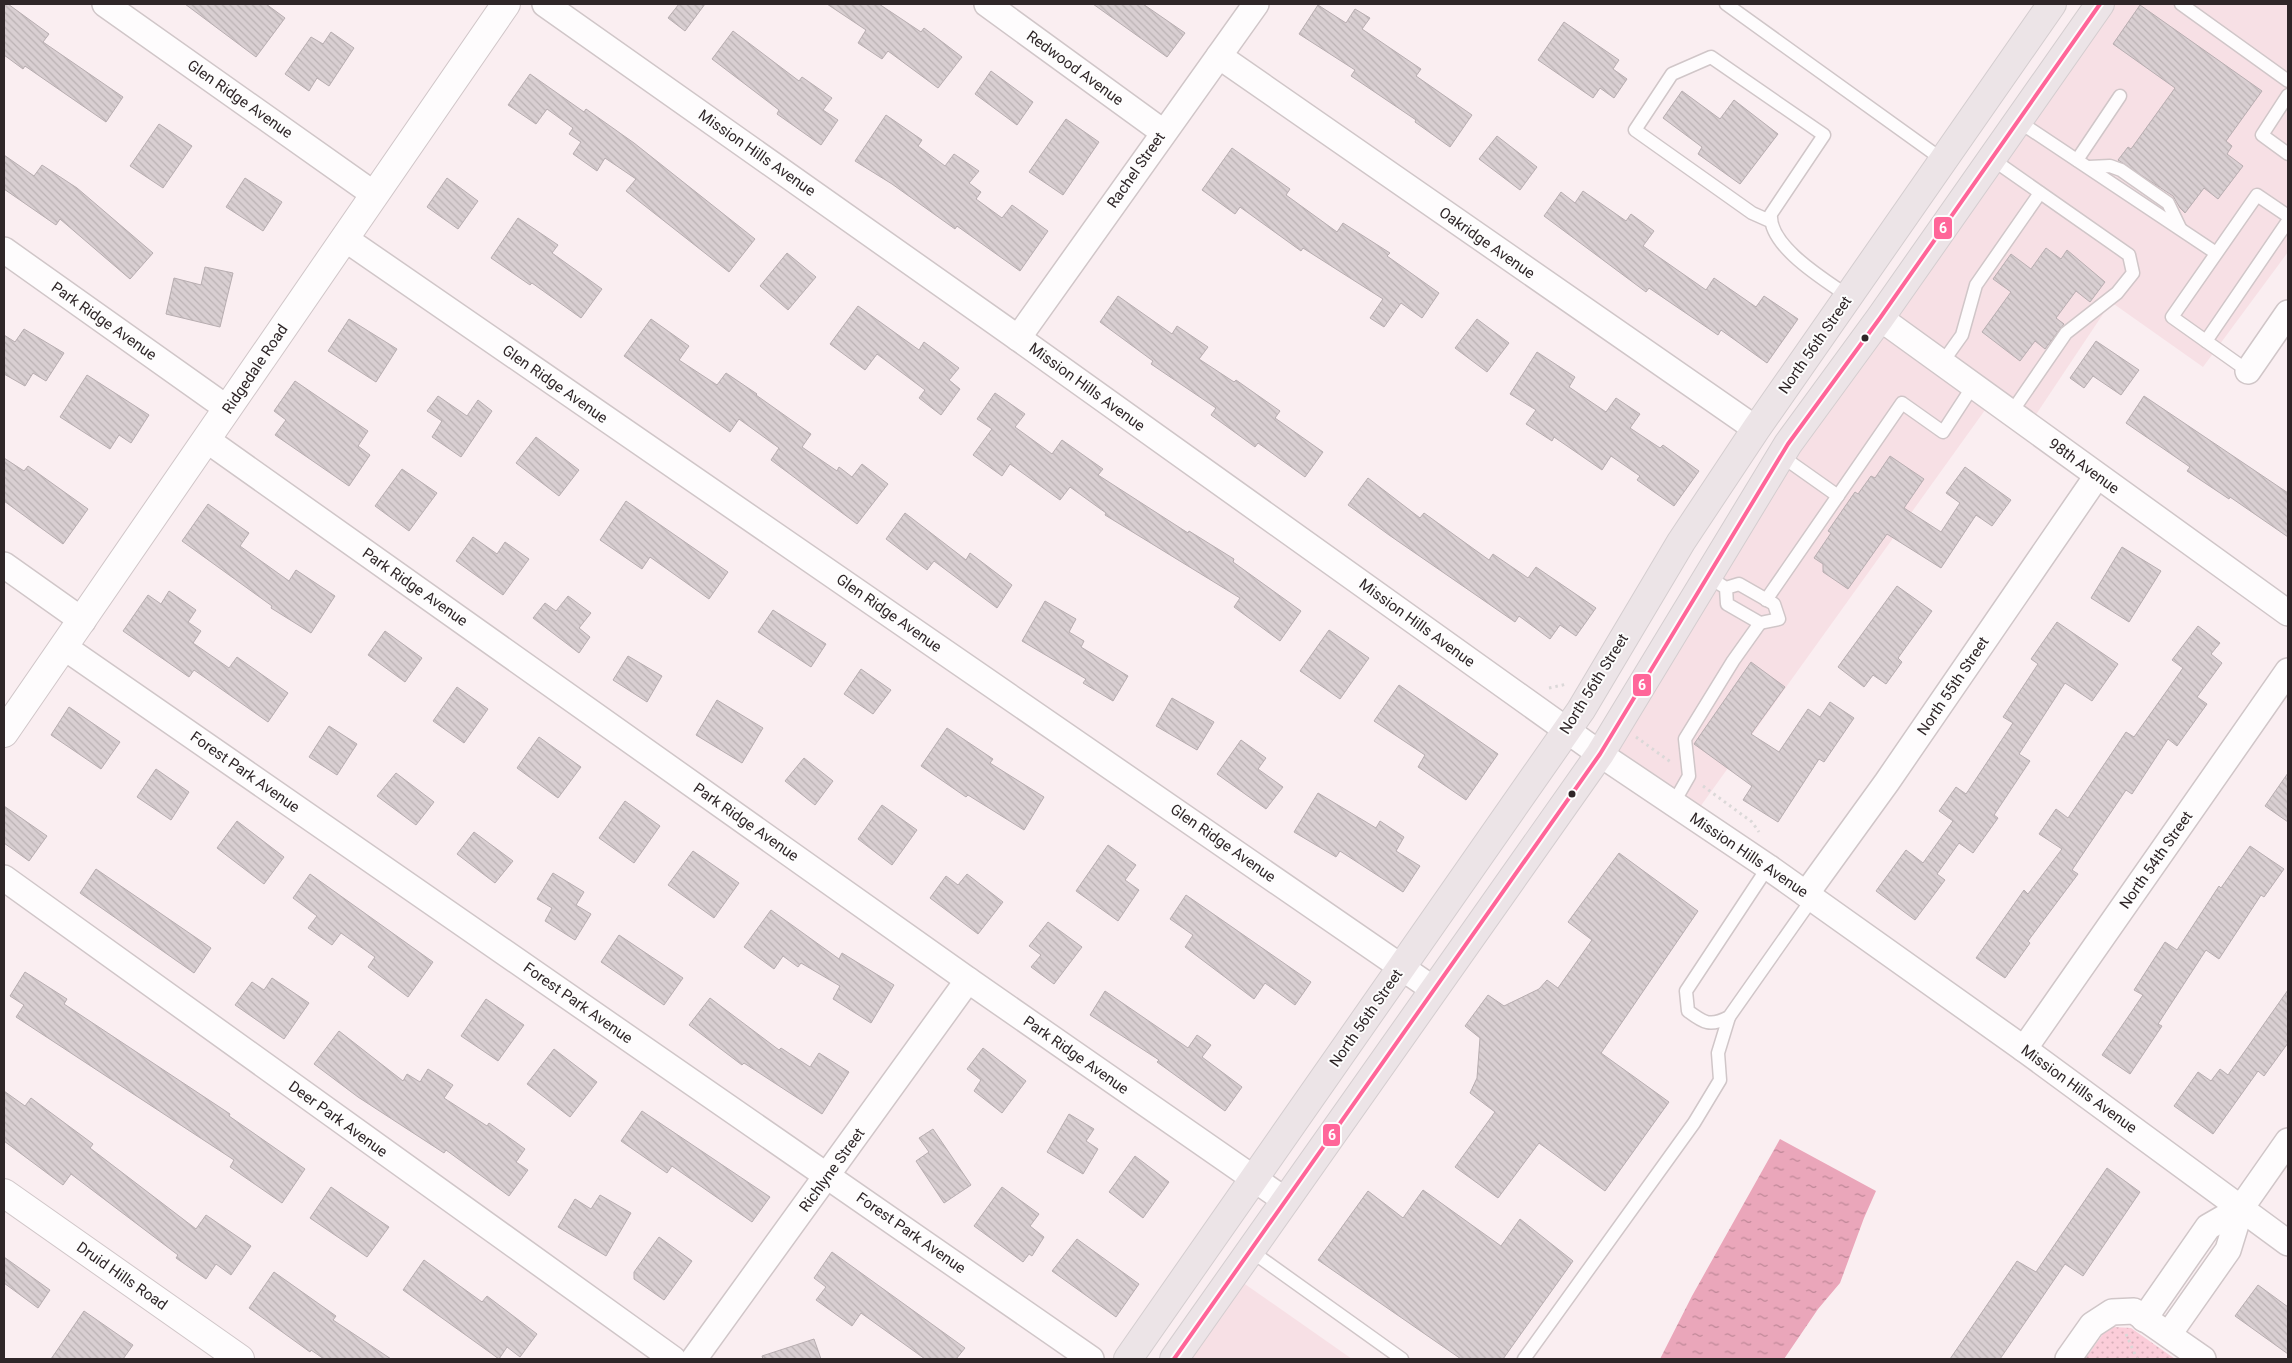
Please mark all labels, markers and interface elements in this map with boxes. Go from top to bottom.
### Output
street label: Redwood Avenue [1023,27,1127,109]
street label: Glen Ridge Avenue [184,56,296,142]
street label: Mission Hills Avenue [695,106,819,200]
street label: Rachel Street [1103,129,1169,211]
street label: Oakridge Avenue [1436,203,1538,283]
line badge: 6 [1933,216,1953,240]
text: 6 [1939,220,1947,236]
street label: Park Ridge Avenue [48,278,160,364]
street label: North 56th Street [1775,293,1855,397]
street label: Ridgedale Road [218,321,292,417]
unlabelled marker [1860,333,1870,343]
street label: Mission Hills Avenue [1026,339,1148,435]
street label: Glen Ridge Avenue [499,341,611,427]
street label: 98th Avenue [2045,434,2123,498]
street label: Park Ridge Avenue [359,544,471,630]
street label: Glen Ridge Avenue [833,570,945,656]
street label: Mission Hills Avenue [1356,575,1478,671]
street label: North 56th Street [1556,630,1632,737]
street label: North 55th Street [1913,633,1993,739]
line badge: 6 [1632,673,1652,697]
text: 6 [1638,677,1646,693]
street label: Forest Park Avenue [187,728,303,816]
street label: Park Ridge Avenue [690,779,802,865]
unlabelled marker [1567,789,1577,799]
street label: Glen Ridge Avenue [1167,800,1279,886]
street label: North 54th Street [2116,808,2196,912]
street label: Mission Hills Avenue [1687,809,1812,901]
street label: Forest Park Avenue [520,959,636,1047]
street label: North 56th Street [1326,966,1406,1070]
street label: Park Ridge Avenue [1020,1012,1132,1098]
street label: Mission Hills Avenue [2018,1041,2140,1137]
street label: Deer Park Avenue [285,1077,391,1161]
line badge: 6 [1322,1123,1341,1147]
street label: Richlyne Street [796,1124,869,1215]
text: 6 [1328,1127,1336,1143]
street label: Forest Park Avenue [853,1189,969,1277]
street label: Druid Hills Road [73,1238,171,1314]

